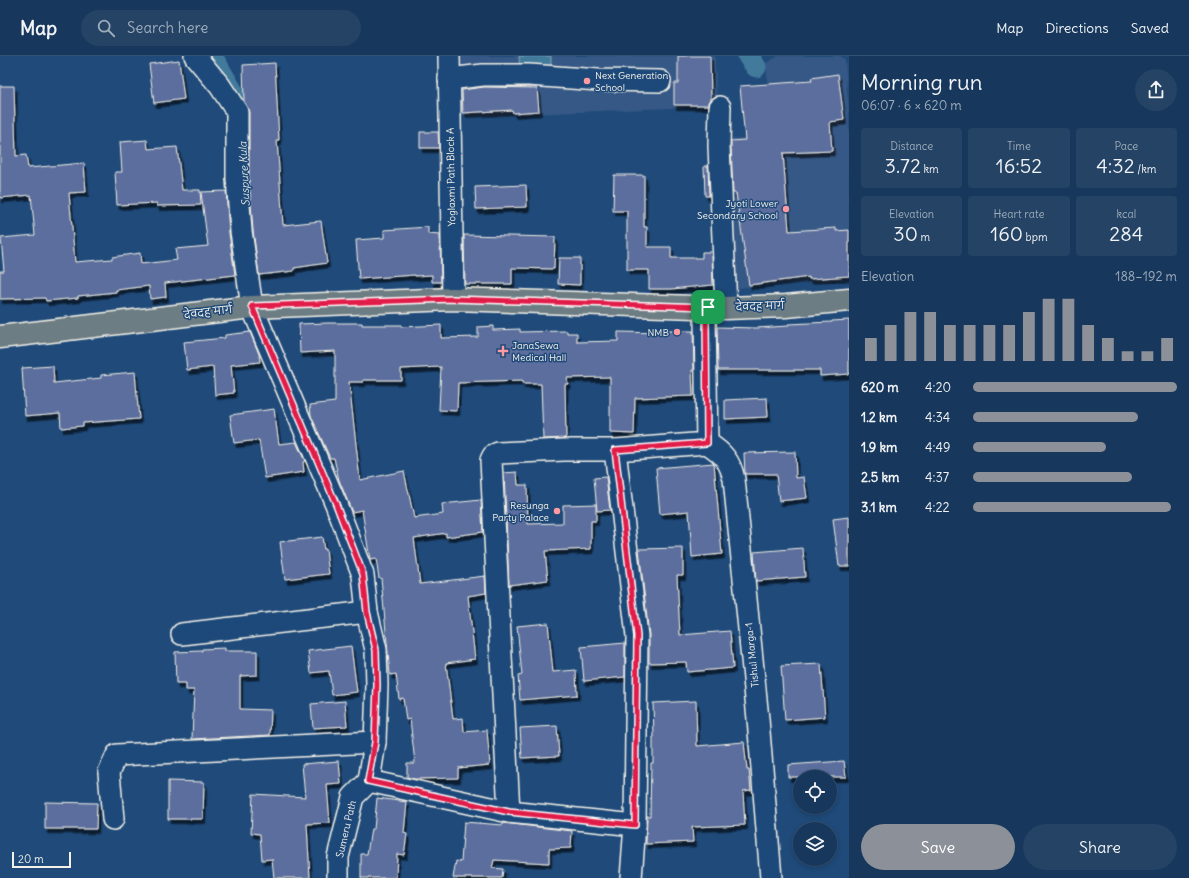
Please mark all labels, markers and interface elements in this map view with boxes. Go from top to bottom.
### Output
search box [81,10,361,46]
text: Map [20,16,57,40]
icon: search [95,17,117,39]
text: Search here [127,18,208,37]
text: Map [996,19,1023,37]
text: Directions [1045,19,1109,37]
text: Saved [1131,19,1169,37]
text: Morning run [861,68,983,96]
place label: Next Generation School [595,69,669,94]
button: share [1135,69,1177,111]
marker: Next Generation School [582,76,592,86]
text: 06:07 · 6 × 620 m [861,97,962,114]
street label: Yoglaxmi Path Block A [444,127,458,226]
text: Distance [890,139,933,153]
text: Time [1007,139,1031,153]
text: Pace [1114,139,1138,153]
water label: Suspure Kula [235,141,253,207]
text: 3.72 [885,153,921,178]
text: 16:52 [996,153,1042,178]
text: 4:32 [1096,153,1135,178]
text: km [921,162,939,176]
text: /km [1135,162,1156,176]
place label: Jyoti Lower Secondary School [697,197,778,222]
marker: Jyoti Lower Secondary School [781,204,791,214]
text: Elevation [889,207,934,221]
text: Heart rate [993,207,1045,221]
text: kcal [1116,207,1136,221]
text: 30 [893,221,918,246]
text: 160 [990,221,1023,246]
text: 284 [1109,221,1143,246]
text: m [918,230,930,244]
text: bpm [1023,230,1048,244]
text: Elevation [861,268,914,285]
text: 188–192 m [1115,268,1177,285]
pin [691,290,725,324]
icon: arrive [697,296,719,318]
street label: देवदह मार्ग [734,297,785,313]
street label: देवदह मार्ग [182,301,233,322]
place label: NMB [647,326,669,339]
marker: NMB [672,327,682,337]
place label: JanaSewa Medical Hall [512,339,566,364]
marker: JanaSewa Medical Hall [497,345,509,357]
text: 620 m [861,379,899,396]
text: 4:20 [925,379,951,396]
text: 1.2 km [861,409,897,426]
text: 4:34 [925,409,950,426]
text: 1.9 km [861,439,897,456]
text: 4:49 [925,439,950,456]
text: 2.5 km [861,469,899,486]
text: 4:37 [925,469,949,486]
place label: Resunga Party Palace [492,499,549,524]
text: 3.1 km [861,499,897,516]
text: 4:22 [925,499,950,516]
marker: Resunga Party Palace [552,506,562,516]
street label: Tishul Marga-1 [742,622,762,688]
map controls [793,770,837,866]
button: locate [793,770,837,814]
street label: Sumeru Path [333,799,359,859]
button: layers [793,822,837,866]
button: Save [861,824,1015,870]
button: Share [1023,824,1177,870]
scale bar [12,850,71,869]
text: 20 m [18,852,44,866]

